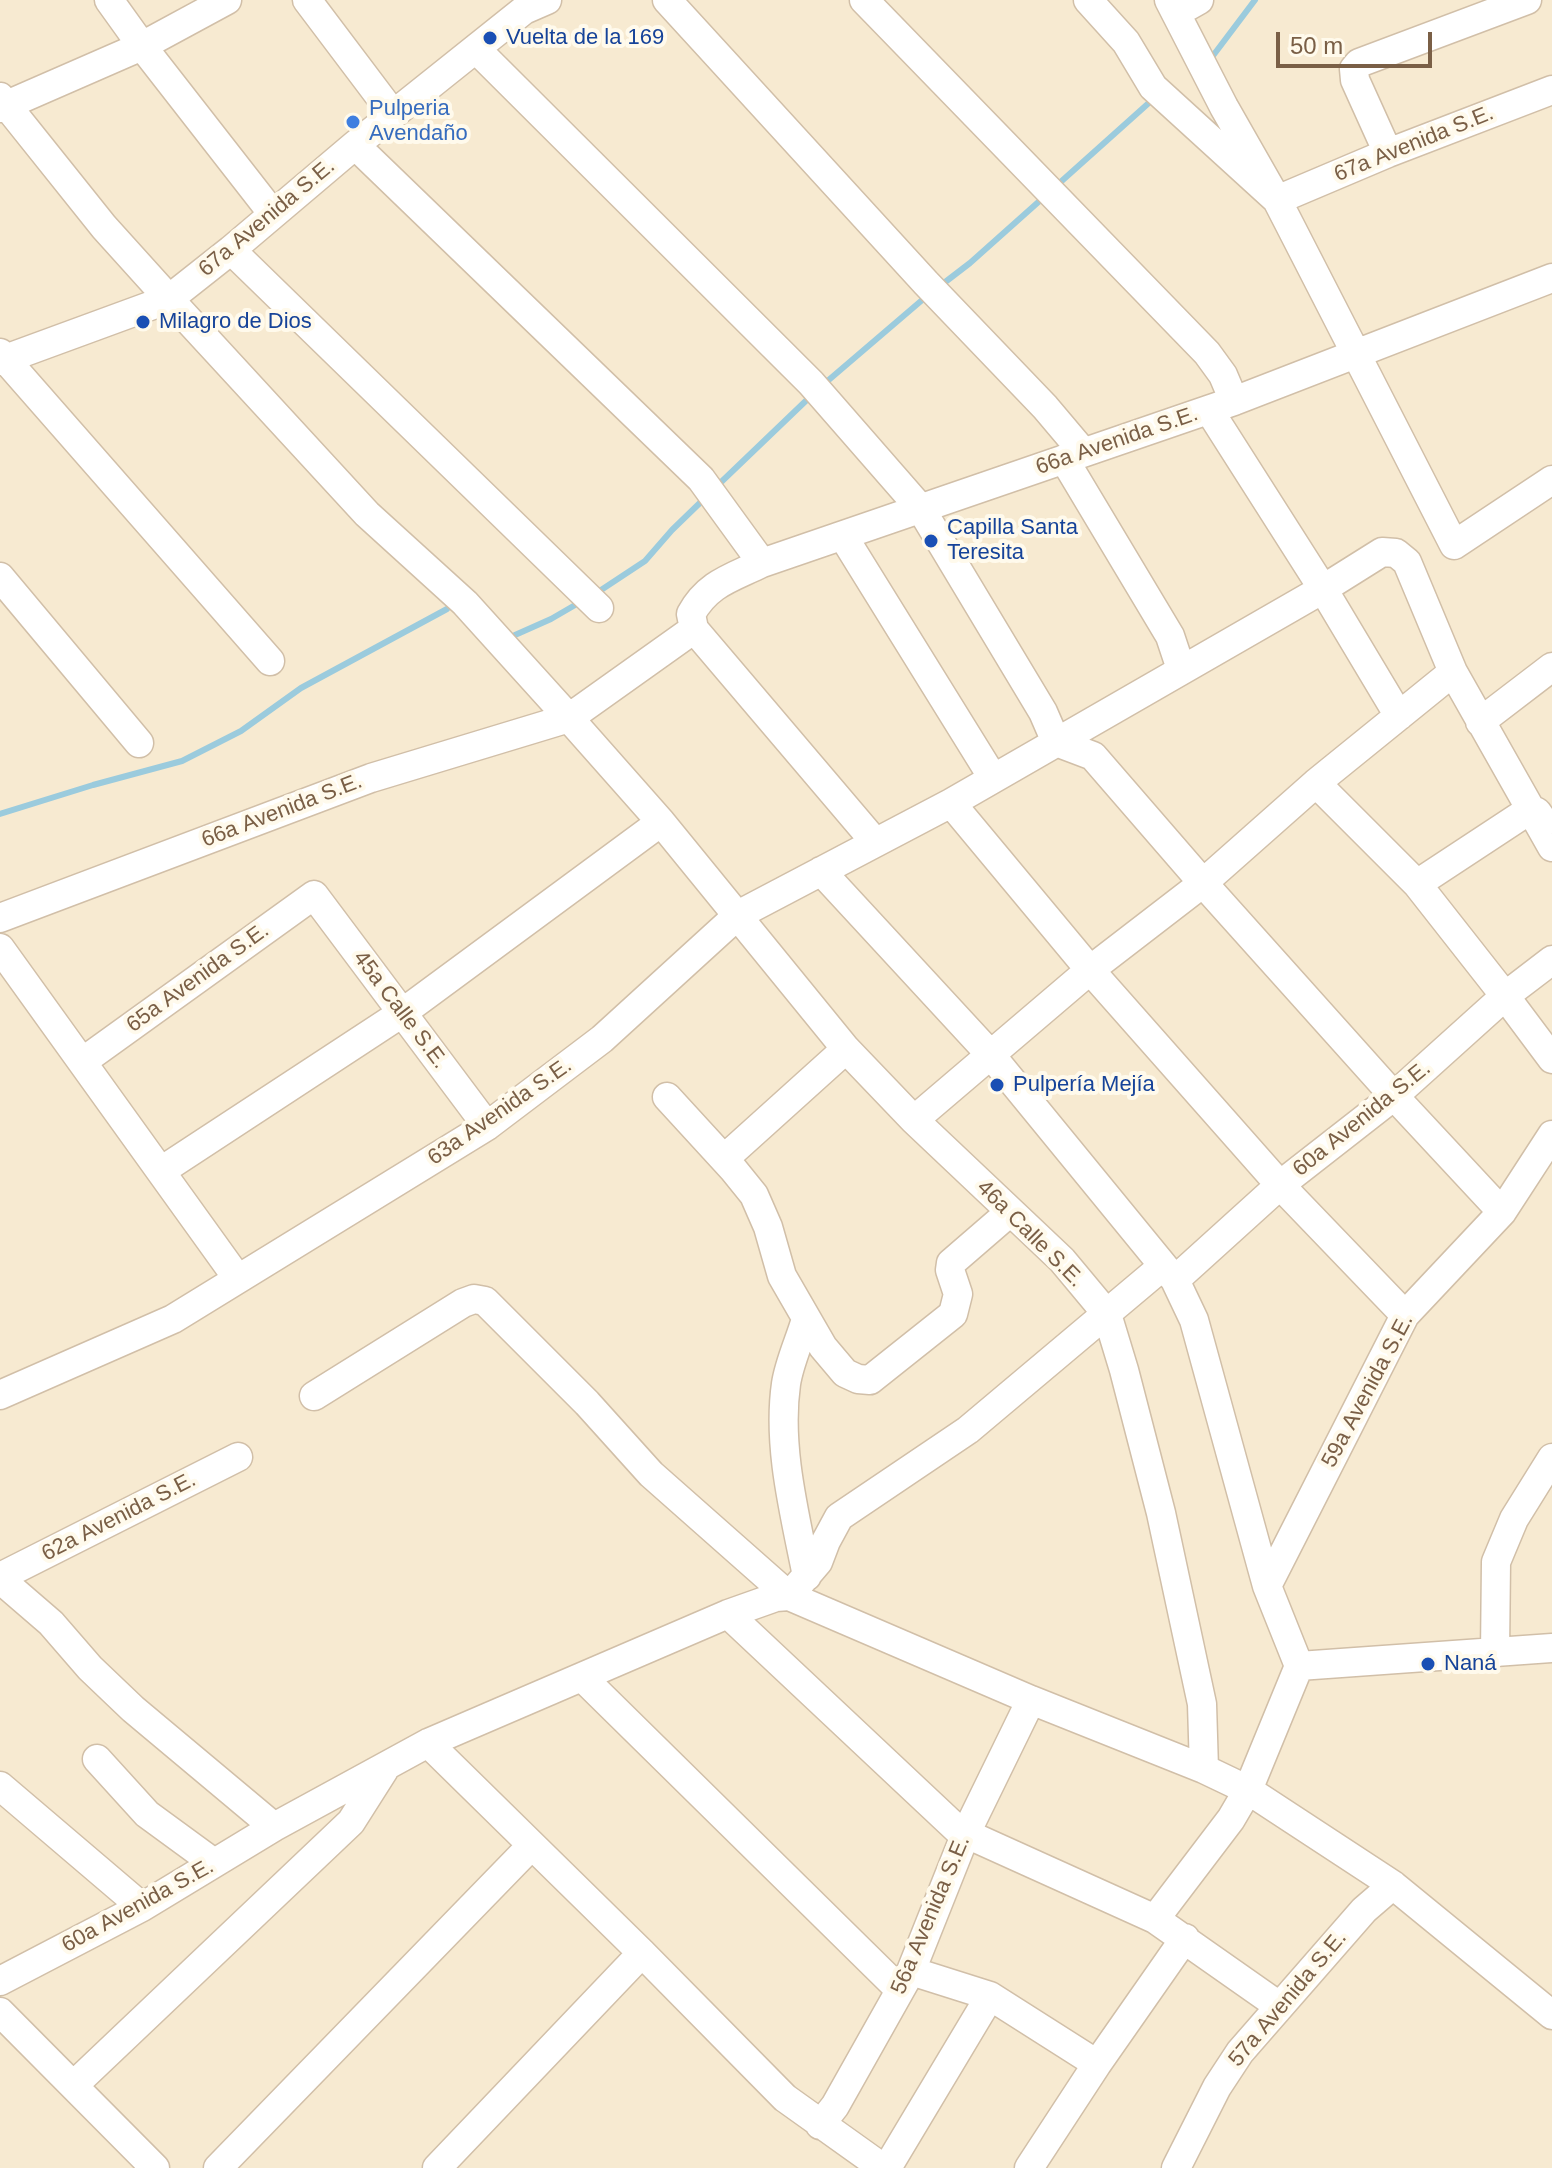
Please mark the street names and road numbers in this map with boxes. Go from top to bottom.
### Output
street label: 67a Avenida S.E. [1330,100,1498,188]
street label: 67a Avenida S.E. [194,153,340,283]
street label: 66a Avenida S.E. [1033,401,1201,481]
street label: 66a Avenida S.E. [198,768,366,854]
street label: 65a Avenida S.E. [122,917,274,1039]
street label: 45a Calle S.E. [347,946,453,1074]
street label: 63a Avenida S.E. [423,1053,577,1171]
street label: 60a Avenida S.E. [1288,1055,1436,1183]
street label: 46a Calle S.E. [971,1175,1089,1293]
street label: 59a Avenida S.E. [1317,1310,1419,1472]
street label: 62a Avenida S.E. [37,1467,201,1567]
street label: 56a Avenida S.E. [886,1832,976,1998]
street label: 60a Avenida S.E. [57,1853,219,1959]
street label: 57a Avenida S.E. [1223,1926,1353,2072]

